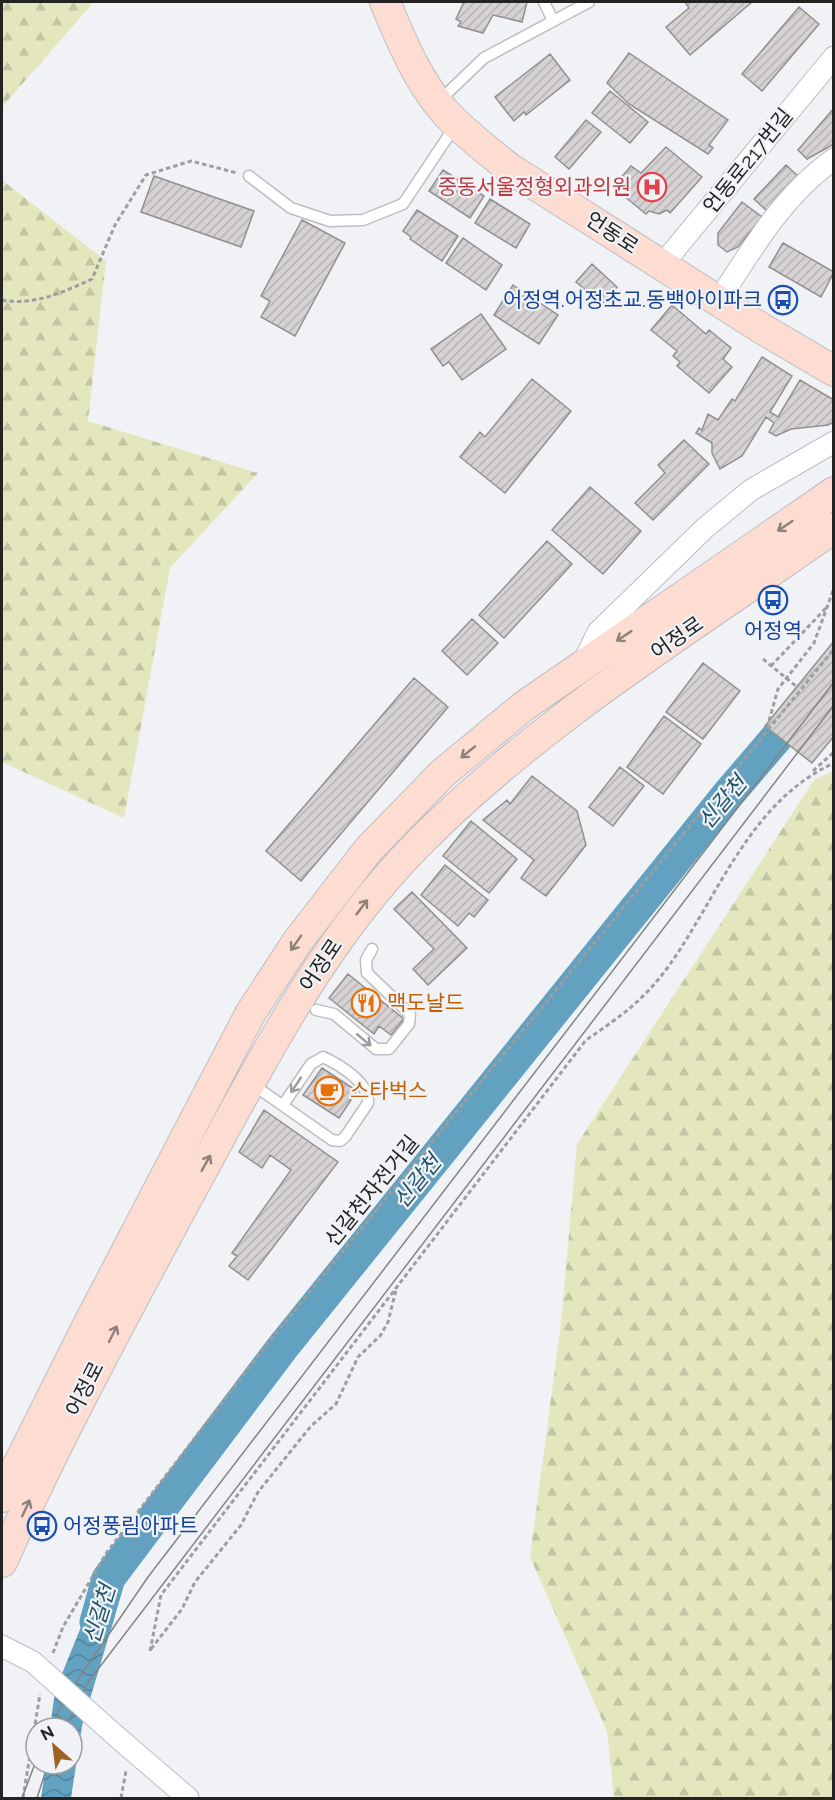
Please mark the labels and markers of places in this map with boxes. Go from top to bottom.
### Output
hospital icon: 중동서울정형외과의원 [636,171,668,203]
place label: 중동서울정형외과의원 [438,174,631,199]
bus stop icon: 어정역.어정초교.동백아이파크 [767,284,799,316]
place label: 어정역.어정초교.동백아이파크 [503,287,762,312]
bus stop icon: 어정역 [757,584,789,616]
place label: 어정역 [744,618,802,643]
restaurant icon: 맥도날드 [350,987,382,1019]
place label: 맥도날드 [387,990,464,1015]
cafe icon: 스타벅스 [313,1075,345,1107]
place label: 스타벅스 [350,1078,427,1103]
bus stop icon: 어정풍림아파트 [26,1510,58,1542]
place label: 어정풍림아파트 [63,1513,198,1538]

